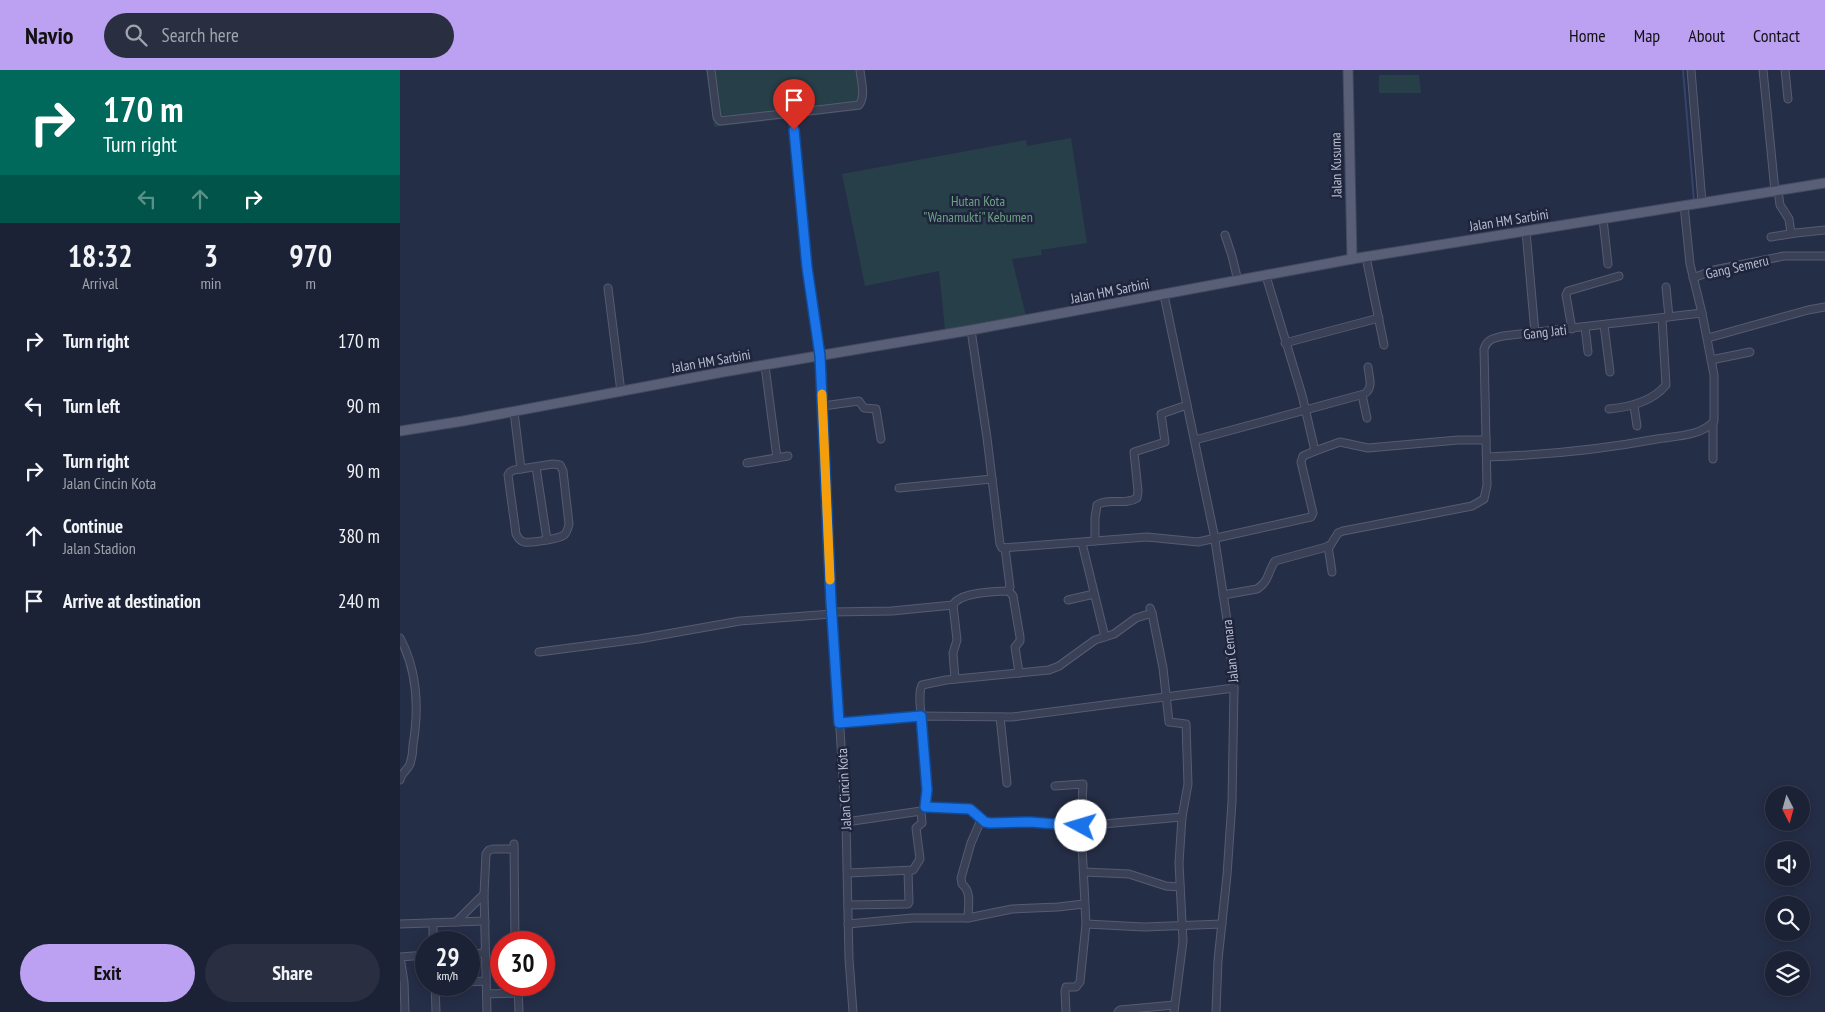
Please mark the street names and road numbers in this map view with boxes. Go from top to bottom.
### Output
street label: Jalan Kusuma [1326,132,1346,199]
street label: Jalan HM Sarbini [1467,205,1550,235]
street label: Gang Semeru [1704,251,1770,283]
street label: Jalan HM Sarbini [1068,275,1151,308]
street label: Gang Jati [1522,320,1568,344]
street label: Jalan HM Sarbini [669,345,752,377]
street label: Jalan Cemara [1218,619,1242,684]
street label: Jalan Cincin Kota [833,748,855,831]

